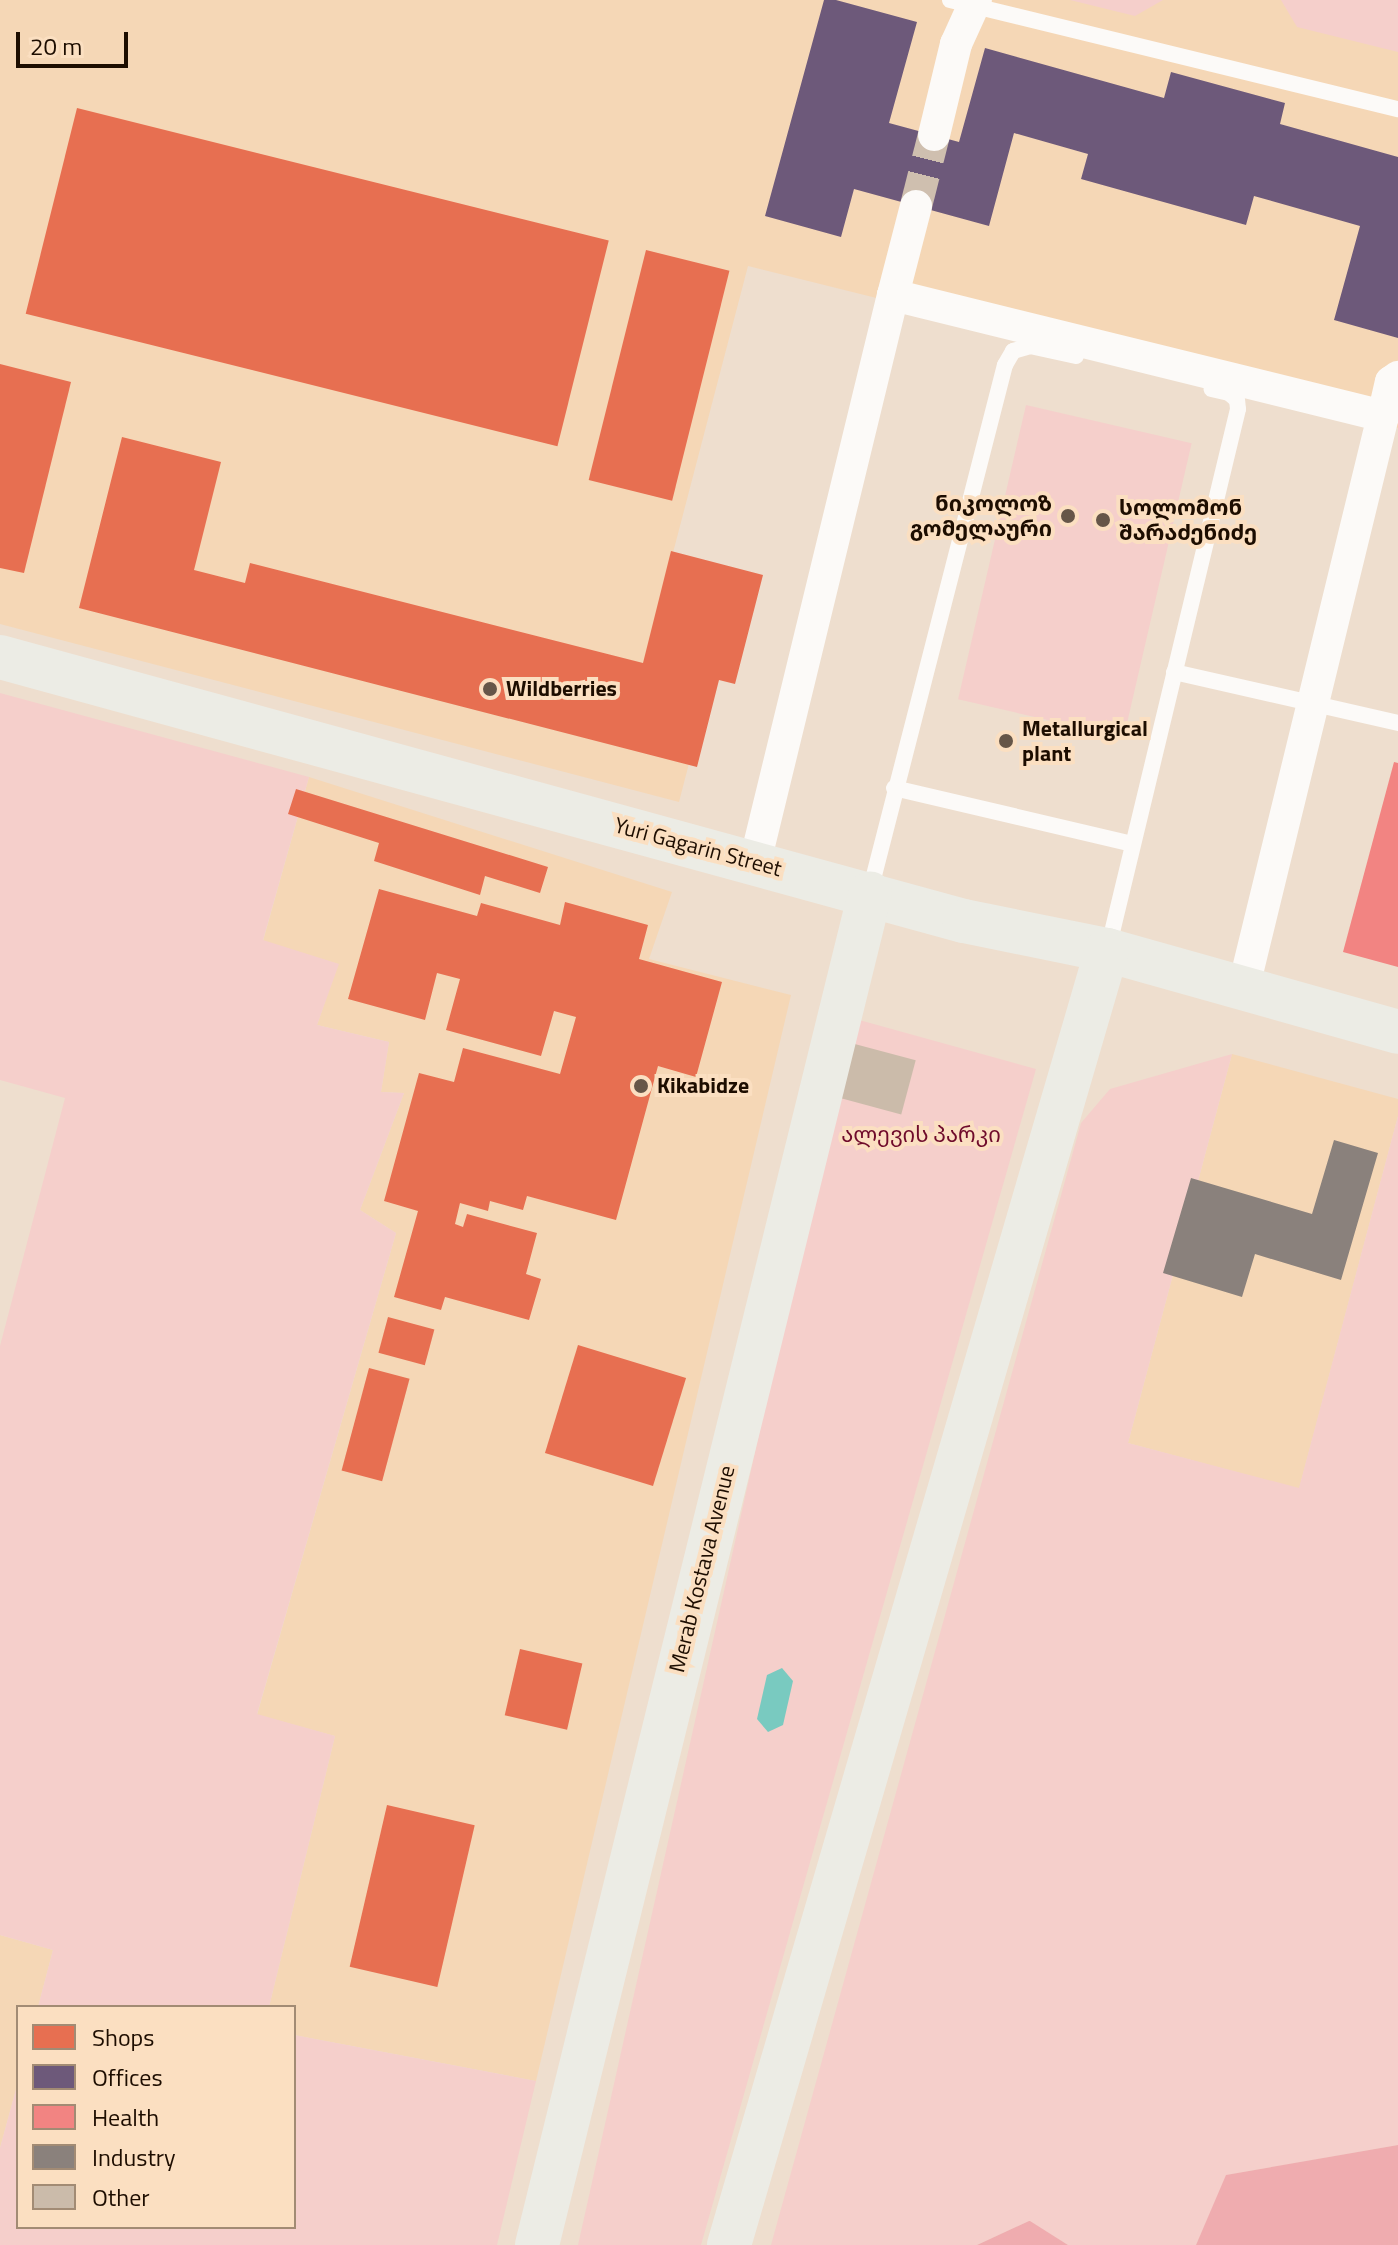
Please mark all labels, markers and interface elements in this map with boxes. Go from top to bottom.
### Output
scale bar [20,16,132,66]
text: 20 m [30,28,82,64]
place label: ნიკოლოზ გომელაური [910,490,1052,542]
place label: სოლომონ შარაძენიძე [1119,494,1257,546]
marker: ნიკოლოზ გომელაური [1059,507,1077,525]
marker: სოლომონ შარაძენიძე [1094,511,1112,529]
place label: Wildberries [506,676,617,702]
marker: Wildberries [481,680,499,698]
place label: Metallurgical plant [1022,715,1148,766]
marker: Metallurgical plant [997,732,1015,750]
street label: Yuri Gagarin Street [611,812,785,882]
place label: Kikabidze [657,1073,749,1099]
marker: Kikabidze [632,1077,650,1095]
park label: ალევის პარკი [841,1122,1001,1148]
street label: Merab Kostava Avenue [664,1463,740,1675]
legend [16,2005,296,2229]
text: Shops [92,2019,154,2055]
text: Offices [92,2059,163,2095]
text: Health [92,2099,159,2135]
text: Industry [92,2139,176,2175]
text: Other [92,2179,150,2215]

